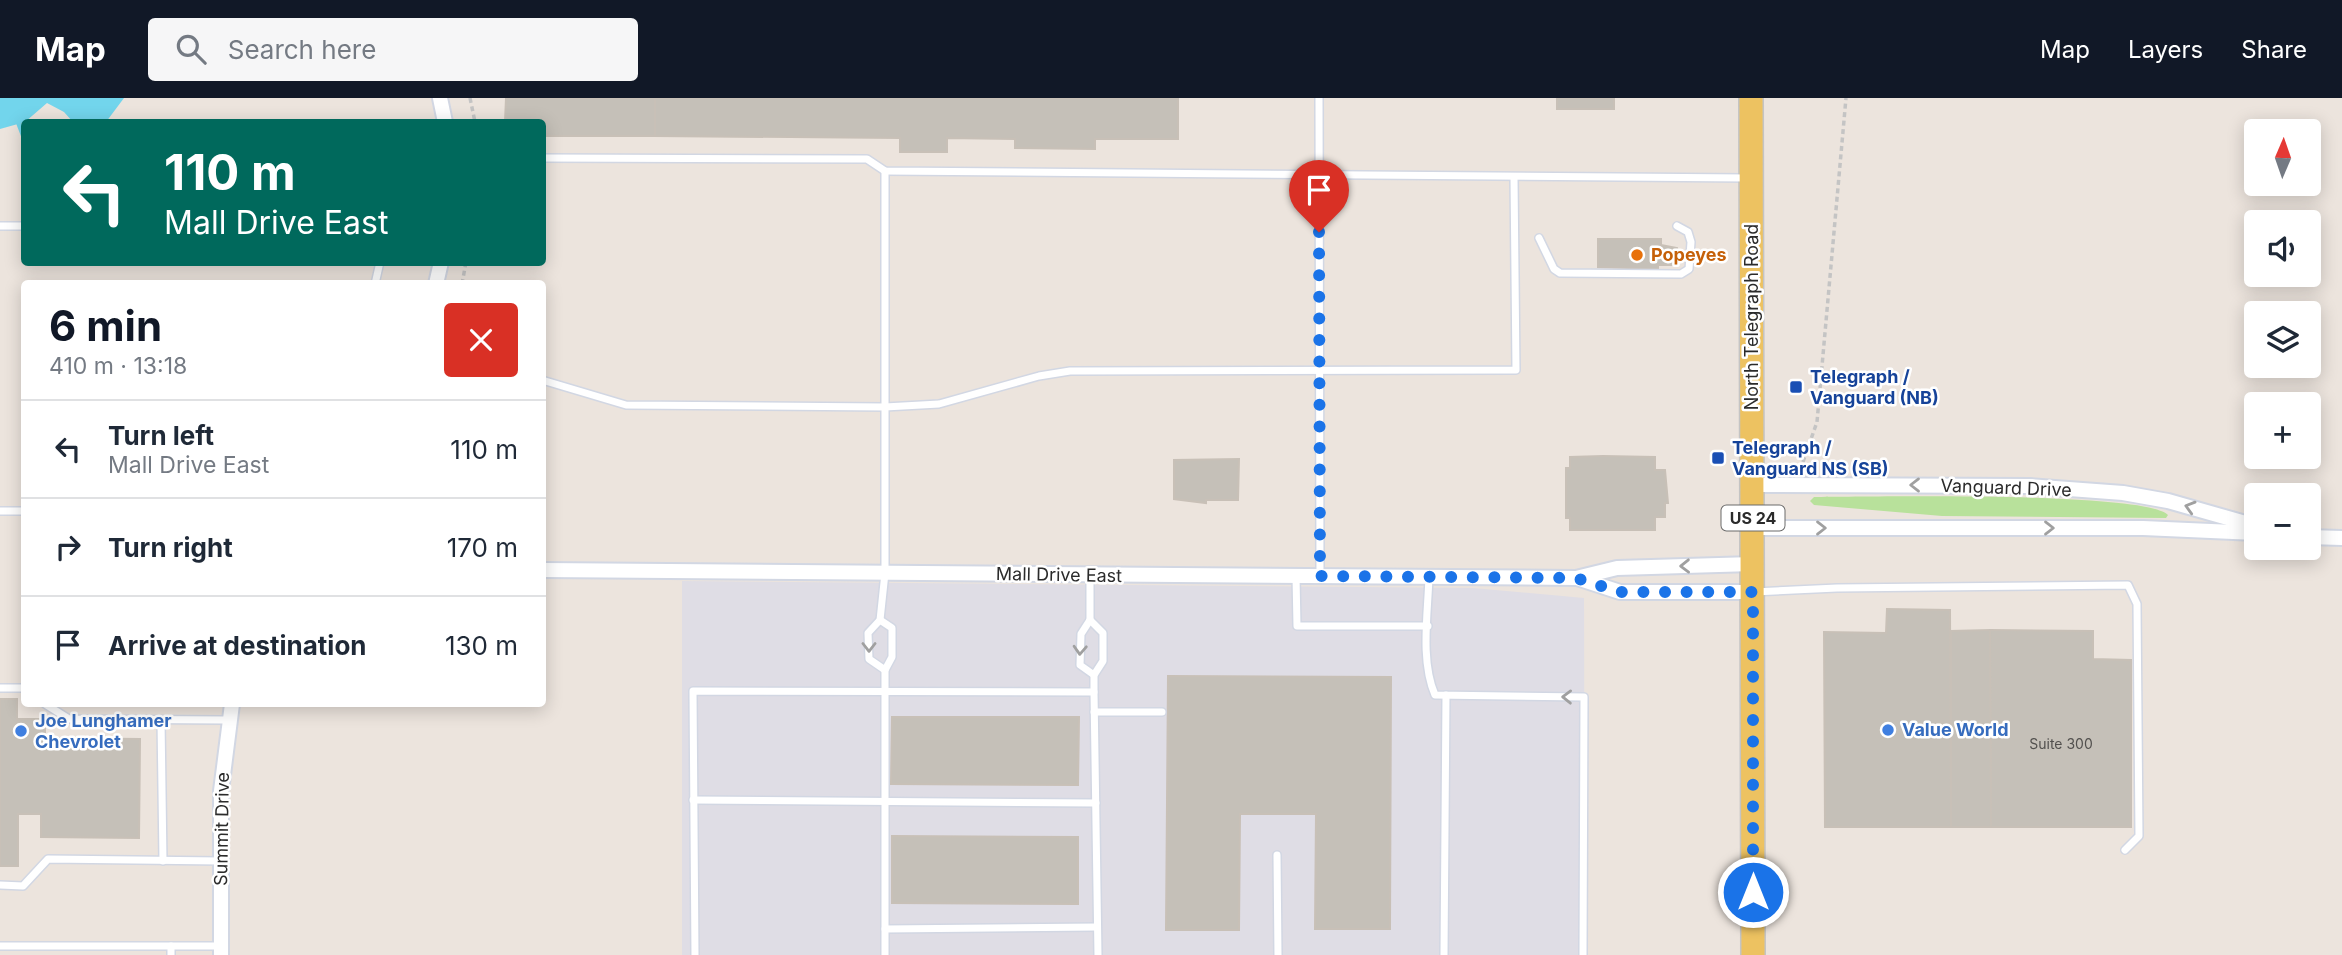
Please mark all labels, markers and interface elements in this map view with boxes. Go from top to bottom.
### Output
search box [148,18,638,81]
text: Map [35,29,106,69]
icon: search [172,30,210,68]
text: Search here [228,34,376,65]
text: Map [2040,35,2090,64]
text: Layers [2128,35,2203,64]
text: Share [2241,35,2307,64]
north arrow [2244,119,2320,196]
map controls [2244,119,2321,560]
text: 110 m [164,143,296,202]
icon: left [49,147,140,238]
pin [1289,160,1349,232]
icon: arrive [1300,171,1338,209]
text: Mall Drive East [164,203,388,242]
button: sound [2244,210,2321,287]
street label: North Telegraph Road [1741,224,1762,410]
place label: Popeyes [1651,244,1727,265]
marker: Popeyes [1629,247,1645,263]
text: 6 min [49,300,162,351]
button: layers [2244,301,2321,378]
button: close [444,303,518,377]
text: 410 m · 13:18 [49,352,187,380]
place label: Telegraph / Vanguard (NB) [1810,366,1939,408]
marker: Telegraph / Vanguard (NB) [1788,379,1804,395]
button: + [2244,392,2321,469]
text: Turn left [108,420,214,451]
icon: left [49,430,87,468]
text: 110 m [450,434,518,465]
place label: Telegraph / Vanguard NS (SB) [1732,437,1889,479]
marker: Telegraph / Vanguard NS (SB) [1710,450,1726,466]
text: Mall Drive East [108,451,269,479]
street label: Vanguard Drive [1940,475,2072,500]
one-way arrow [1910,477,1920,493]
button: − [2244,483,2321,560]
one-way arrow [2184,501,2196,515]
road number: US 24 [1722,506,1784,530]
one-way arrow [1816,520,1827,536]
one-way arrow [2044,520,2054,536]
icon: right [49,528,87,566]
text: Turn right [108,532,233,563]
text: 170 m [447,532,518,563]
one-way arrow [1679,558,1690,574]
street label: Mall Drive East [996,563,1122,586]
icon: arrive [49,626,87,664]
text: Arrive at destination [108,630,367,661]
text: 130 m [445,630,518,661]
one-way arrow [861,642,877,653]
one-way arrow [1073,645,1088,656]
one-way arrow [1561,689,1571,705]
place label: Joe Lunghamer Chevrolet [35,710,172,752]
place label: Value World [1902,719,2009,740]
marker: Value World [1880,722,1896,738]
marker: Joe Lunghamer Chevrolet [13,723,29,739]
house number: Suite 300 [2029,735,2093,752]
street label: Summit Drive [210,772,233,886]
position arrow [1716,855,1790,929]

